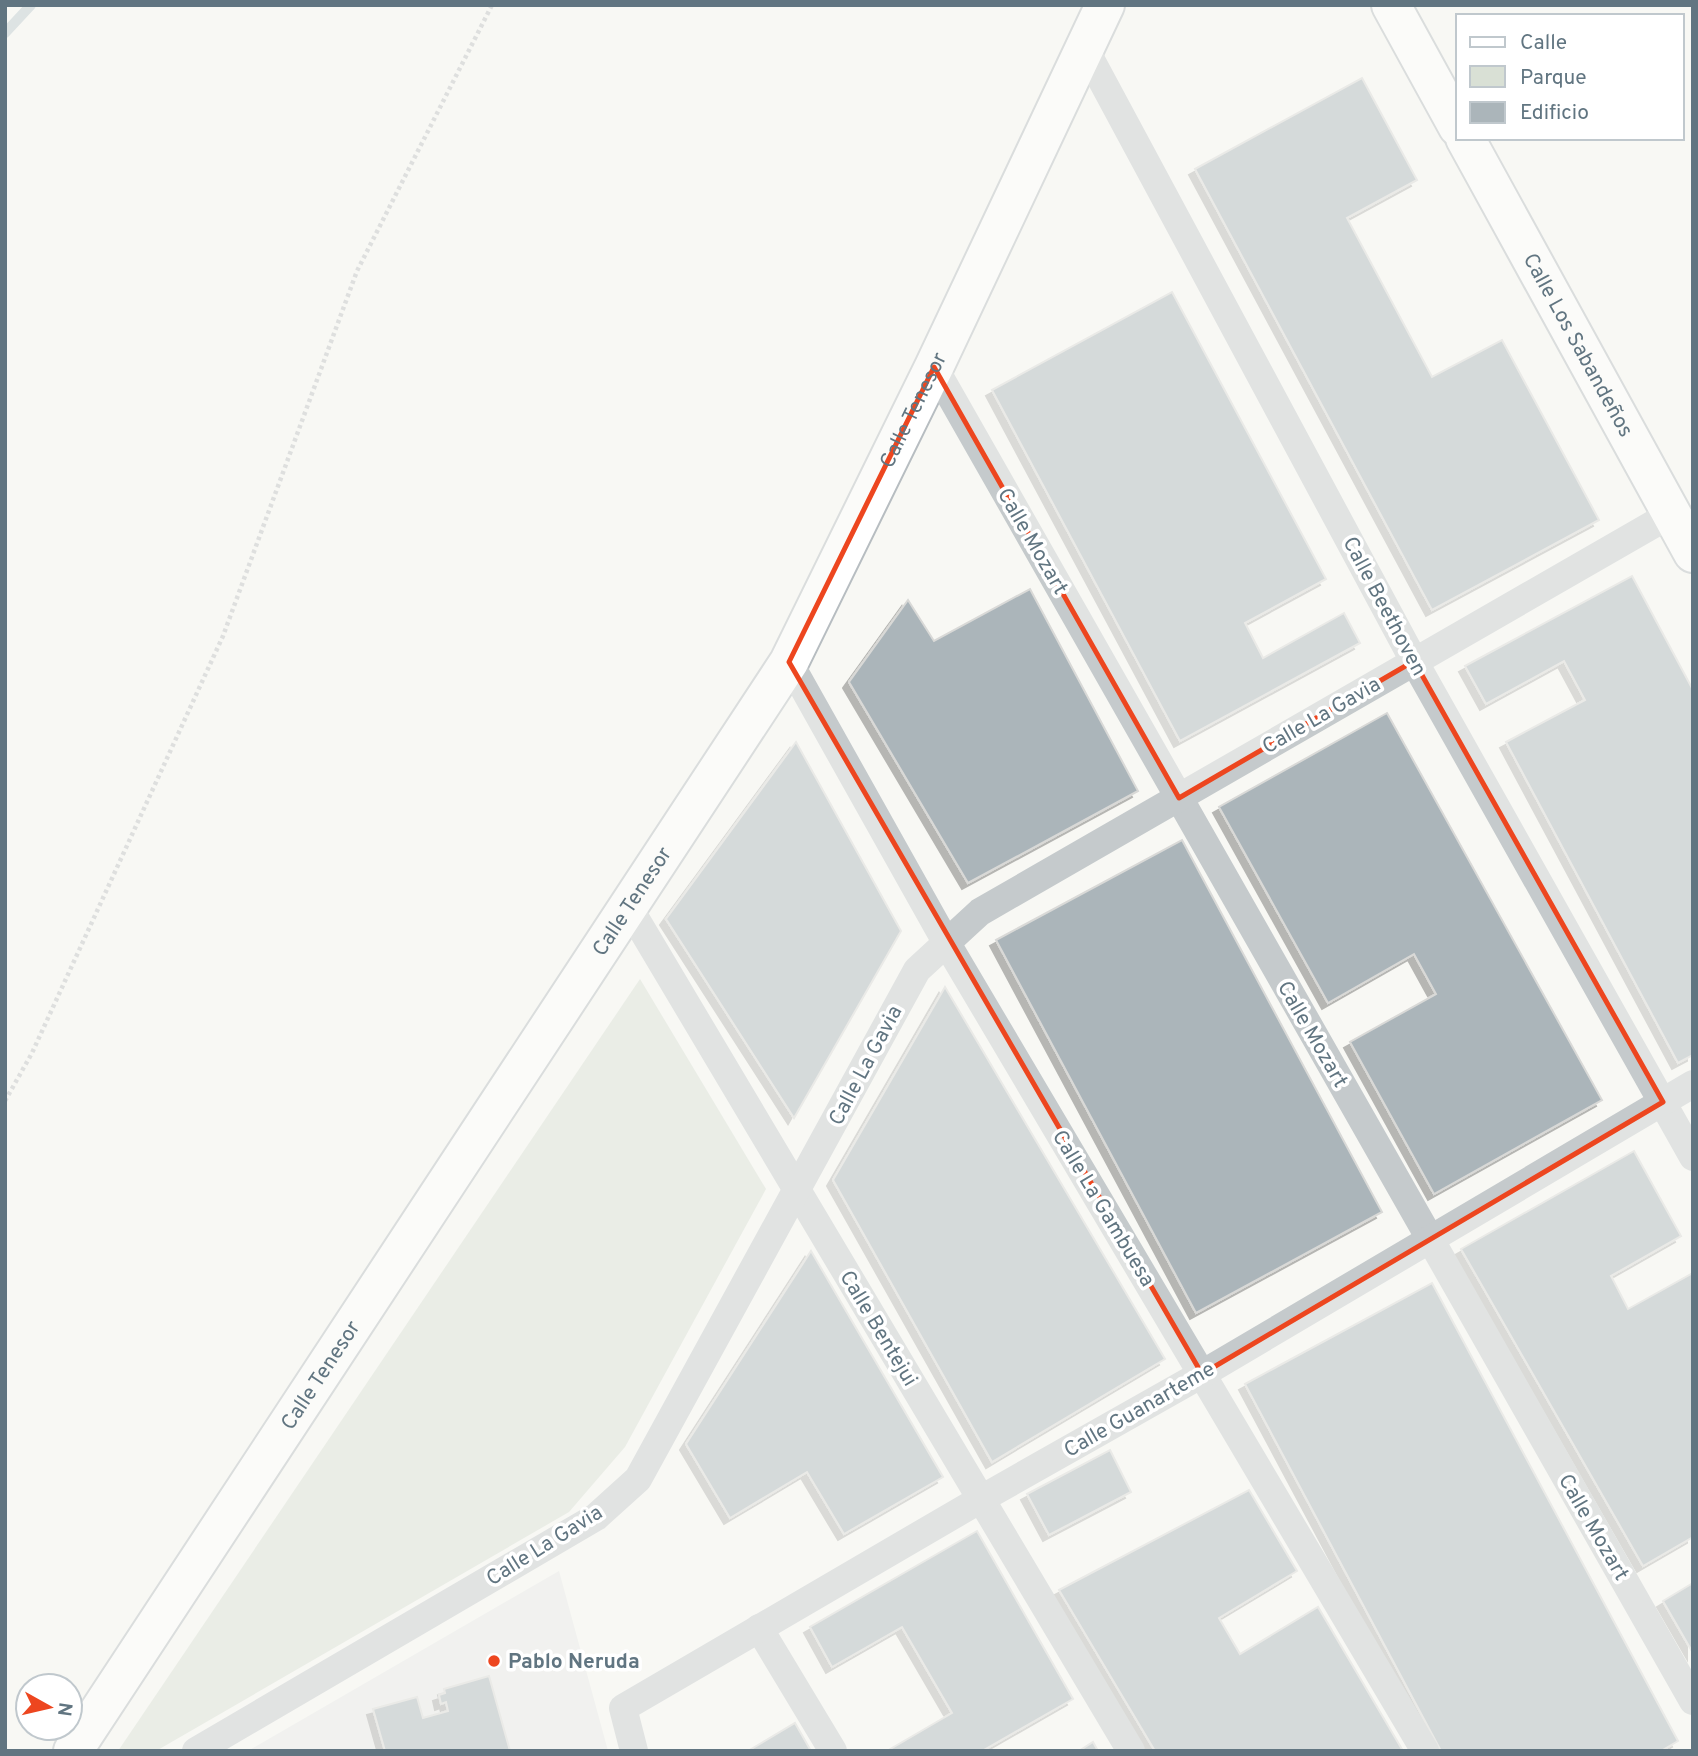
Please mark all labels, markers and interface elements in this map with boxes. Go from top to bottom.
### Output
legend [1456,14,1684,140]
text: Calle [1520,30,1567,57]
text: Parque [1520,65,1587,92]
text: Edificio [1520,100,1589,127]
street label: Calle Los Sabandeños [1516,249,1639,442]
street label: Calle Tenesor [874,348,954,473]
street label: Calle Mozart [990,484,1073,600]
street label: Calle Beethoven [1336,532,1432,681]
street label: Calle La Gavia [1258,672,1386,761]
street label: Calle Tenesor [587,842,679,962]
street label: Calle Mozart [1270,977,1353,1093]
street label: Calle La Gavia [823,1001,909,1130]
street label: Calle La Gambuesa [1045,1125,1160,1292]
street label: Calle Bentejui [833,1266,923,1392]
street label: Calle Tenesor [276,1316,367,1436]
street label: Calle Guanarteme [1059,1356,1220,1464]
street label: Calle Mozart [1551,1470,1634,1586]
street label: Calle La Gavia [482,1500,608,1593]
place label: Pablo Neruda [508,1649,640,1676]
marker: Pablo Neruda [486,1653,502,1669]
north arrow [14,1672,84,1742]
text: N [51,1701,77,1718]

